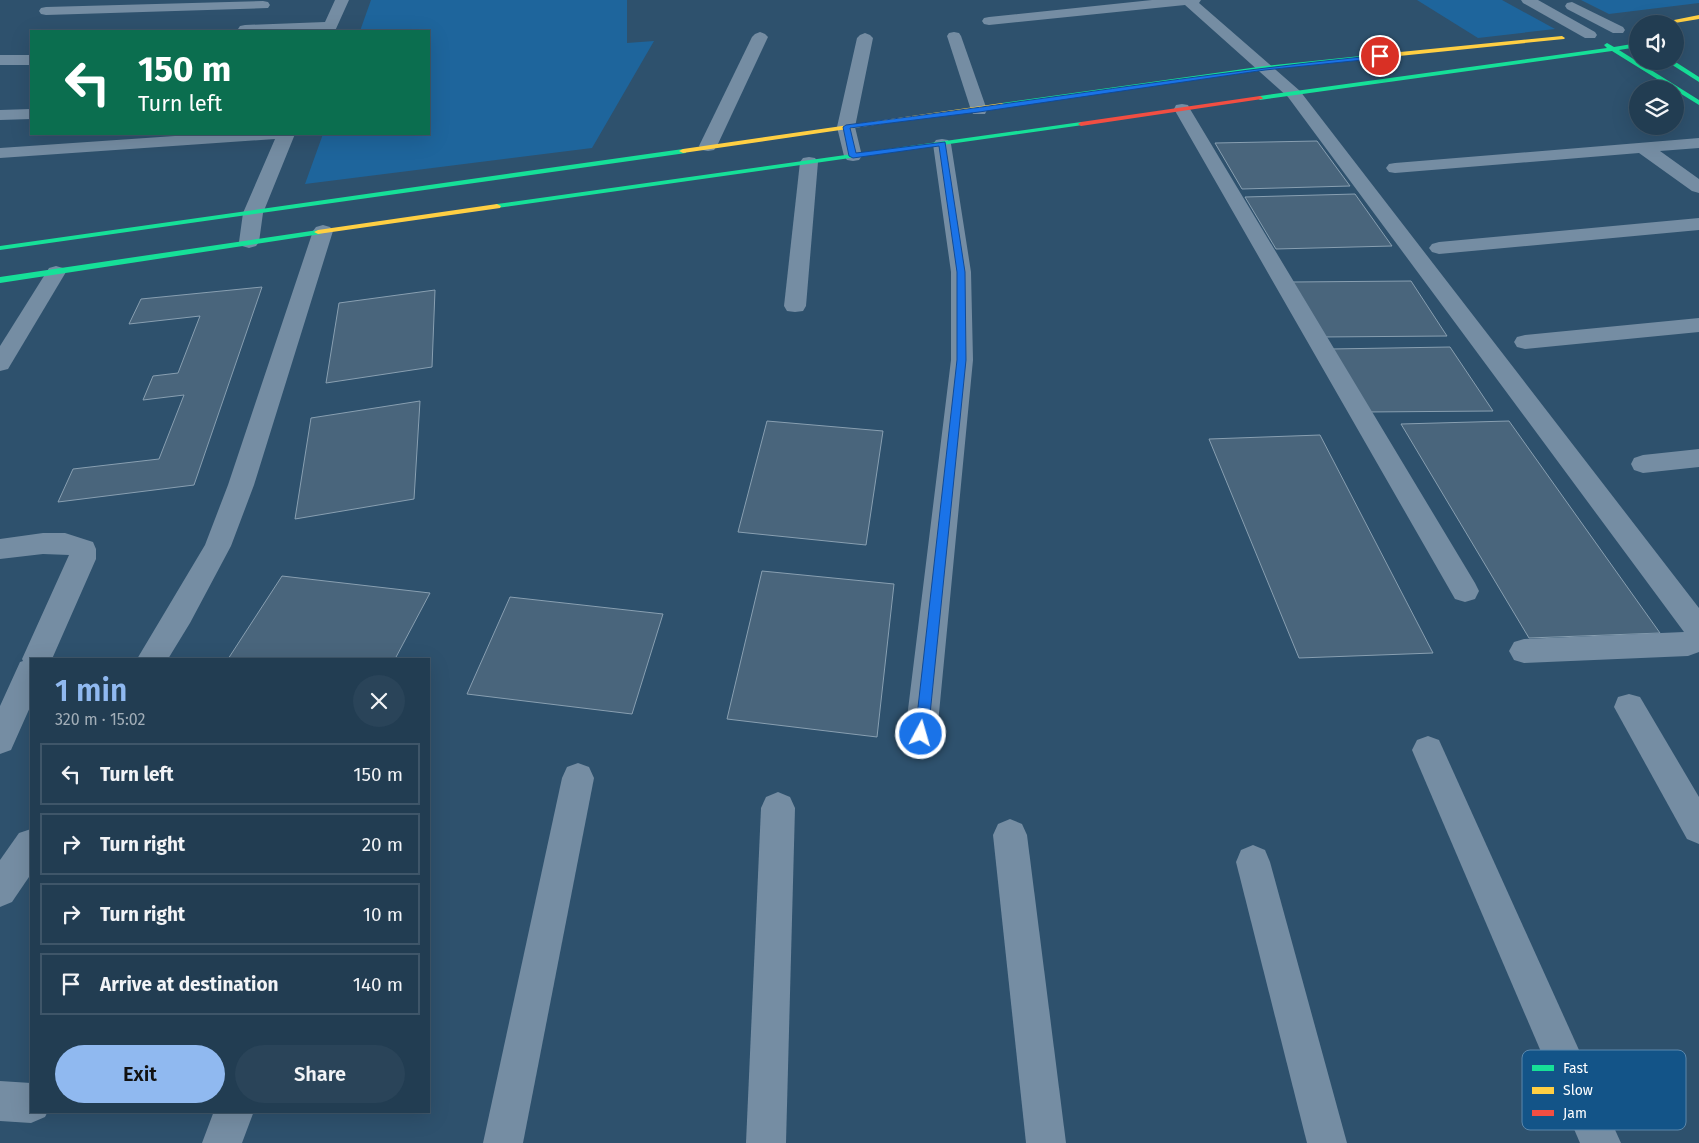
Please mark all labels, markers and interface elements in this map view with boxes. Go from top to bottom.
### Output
map controls [1629,15,1684,135]
button: sound [1629,15,1684,70]
pin [1359,35,1401,77]
icon: arrive [1366,42,1394,70]
text: 150 m [138,48,231,90]
icon: left [55,50,120,115]
button: layers [1629,80,1684,135]
text: Turn left [138,90,222,117]
text: 1 min [55,673,127,709]
button: close [353,675,405,727]
position arrow [894,707,946,759]
text: 320 m · 15:02 [55,710,145,729]
icon: left [57,760,85,788]
text: Turn left [100,763,174,786]
text: 150 m [353,763,403,786]
icon: right [57,830,85,858]
text: Turn right [100,833,185,856]
text: 20 m [362,833,403,856]
icon: right [57,900,85,928]
text: Turn right [100,903,185,926]
text: 10 m [363,903,403,926]
icon: arrive [57,970,85,998]
text: Arrive at destination [100,973,279,996]
text: 140 m [353,973,403,996]
button: Exit [55,1045,225,1103]
button: Share [235,1045,405,1103]
legend [1522,1050,1686,1130]
text: Fast [1563,1060,1589,1077]
text: Slow [1563,1082,1593,1099]
text: Jam [1563,1105,1587,1122]

